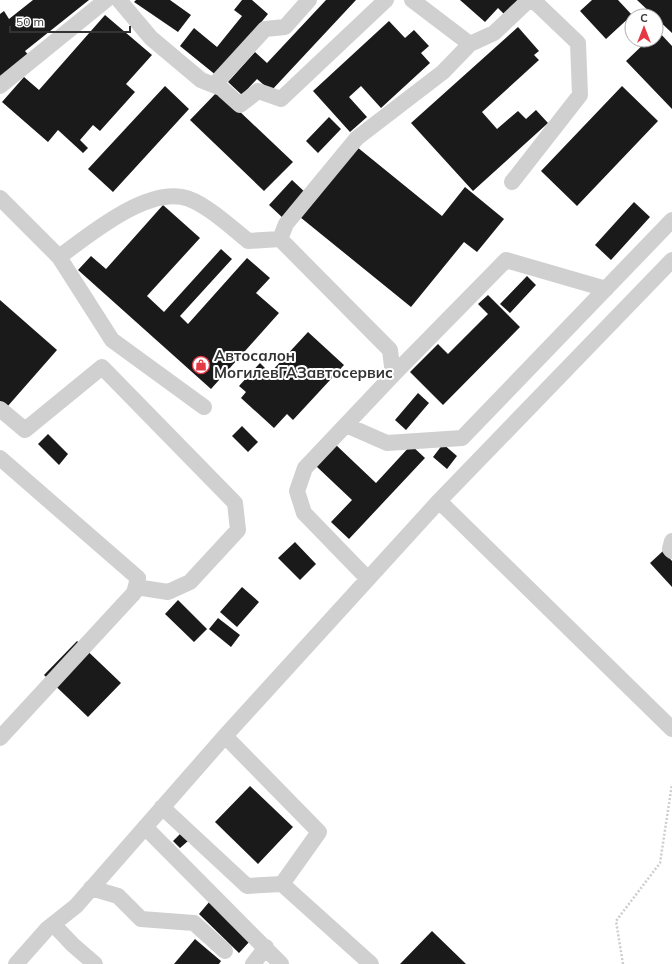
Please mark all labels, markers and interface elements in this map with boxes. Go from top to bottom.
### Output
scale bar [10,8,130,34]
north arrow [624,8,664,48]
text: С [640,11,648,25]
text: 50 m [16,14,44,29]
place label: Автосалон МогилевГАЗавтосервис [214,346,393,382]
shop icon: Автосалон МогилевГАЗавтосервис [191,355,211,375]

